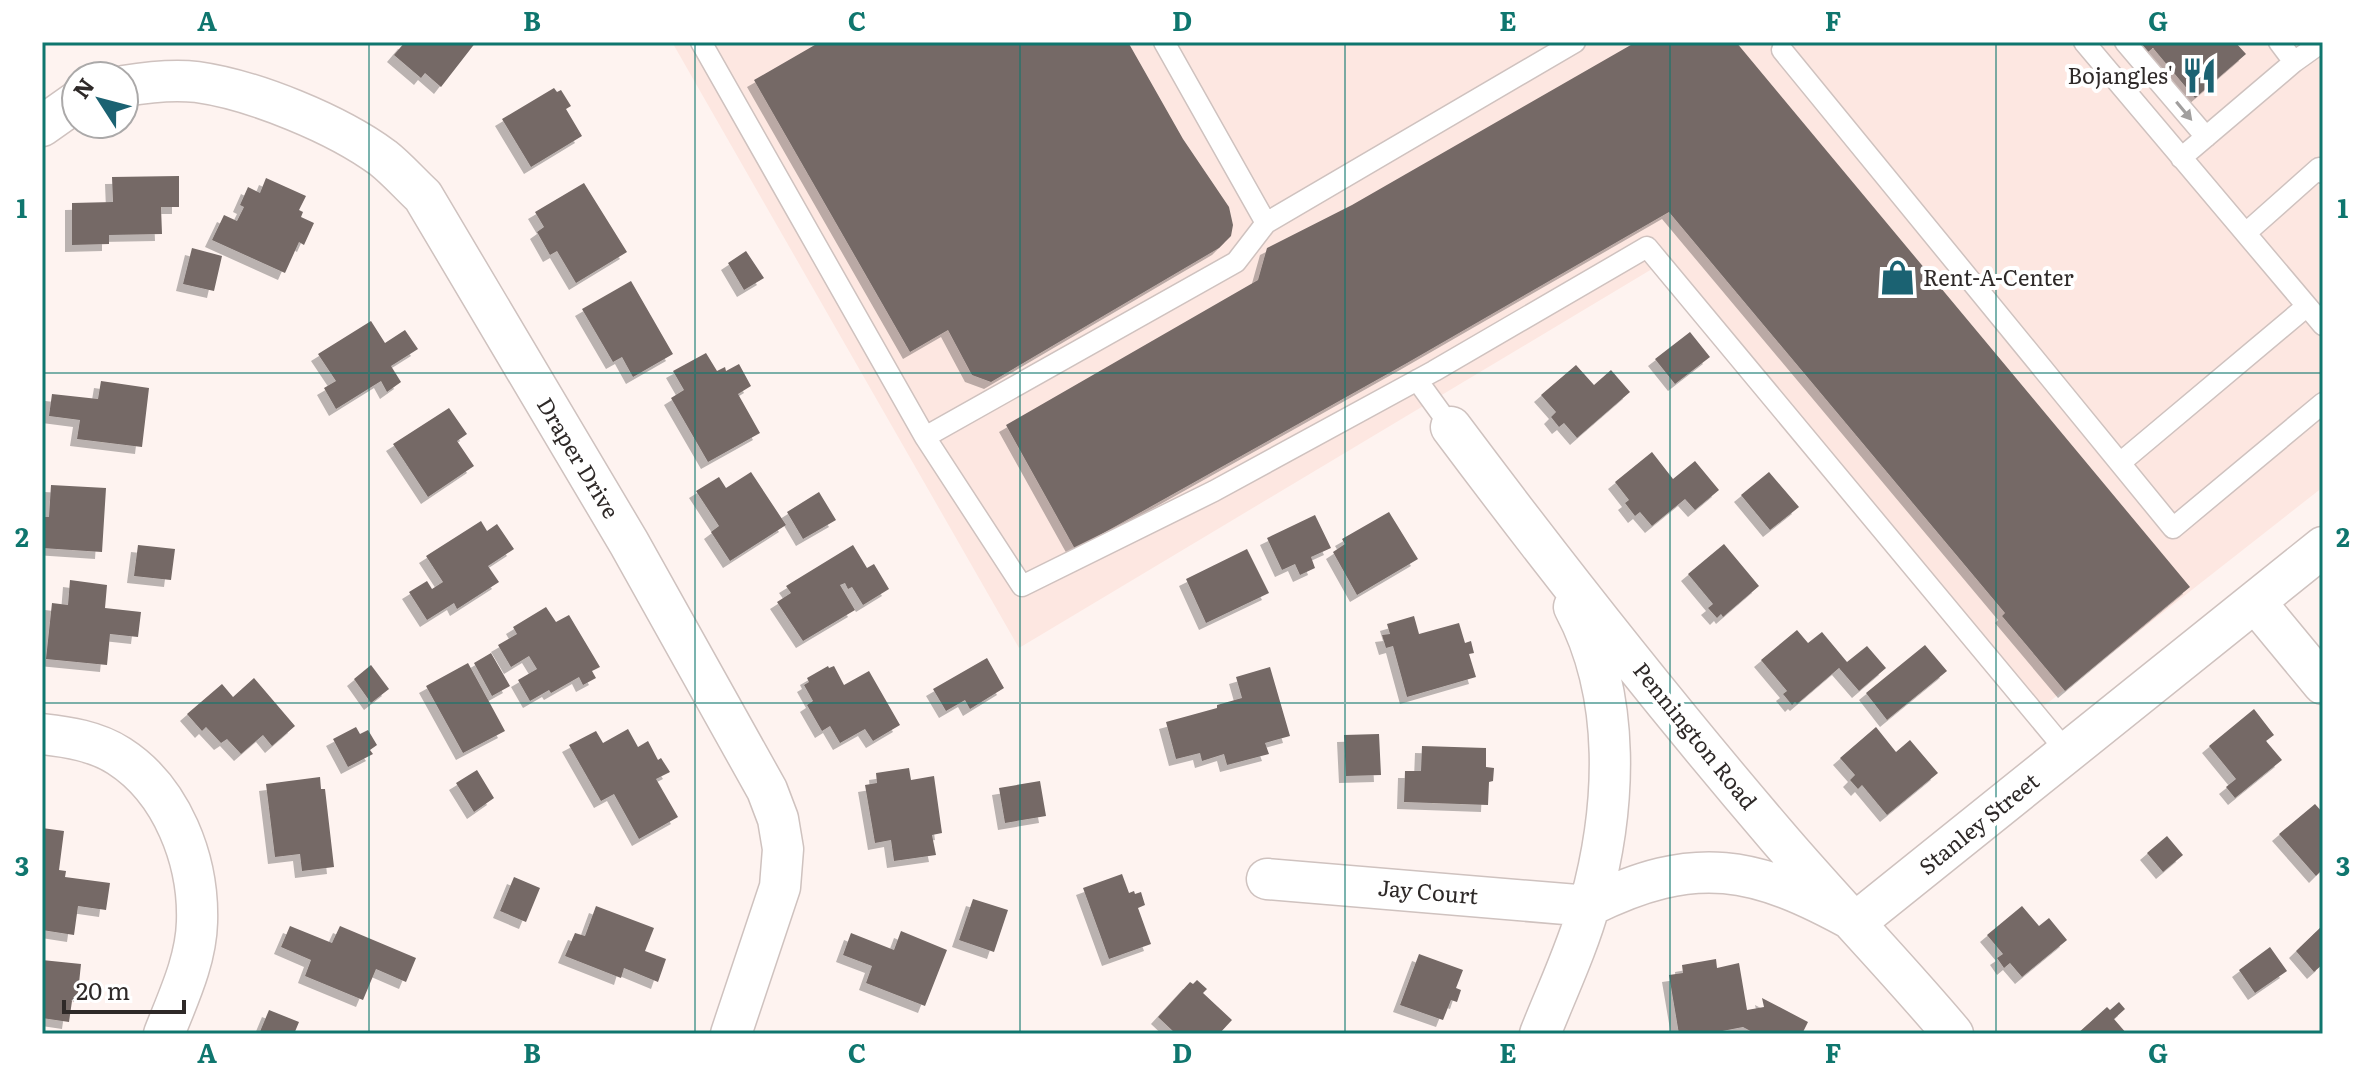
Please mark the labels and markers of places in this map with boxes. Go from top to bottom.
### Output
restaurant icon: Bojangles' [2180,57,2218,95]
place label: Bojangles' [2068,58,2173,91]
shop icon: Rent-A-Center [1878,259,1916,297]
place label: Rent-A-Center [1923,260,2074,293]

